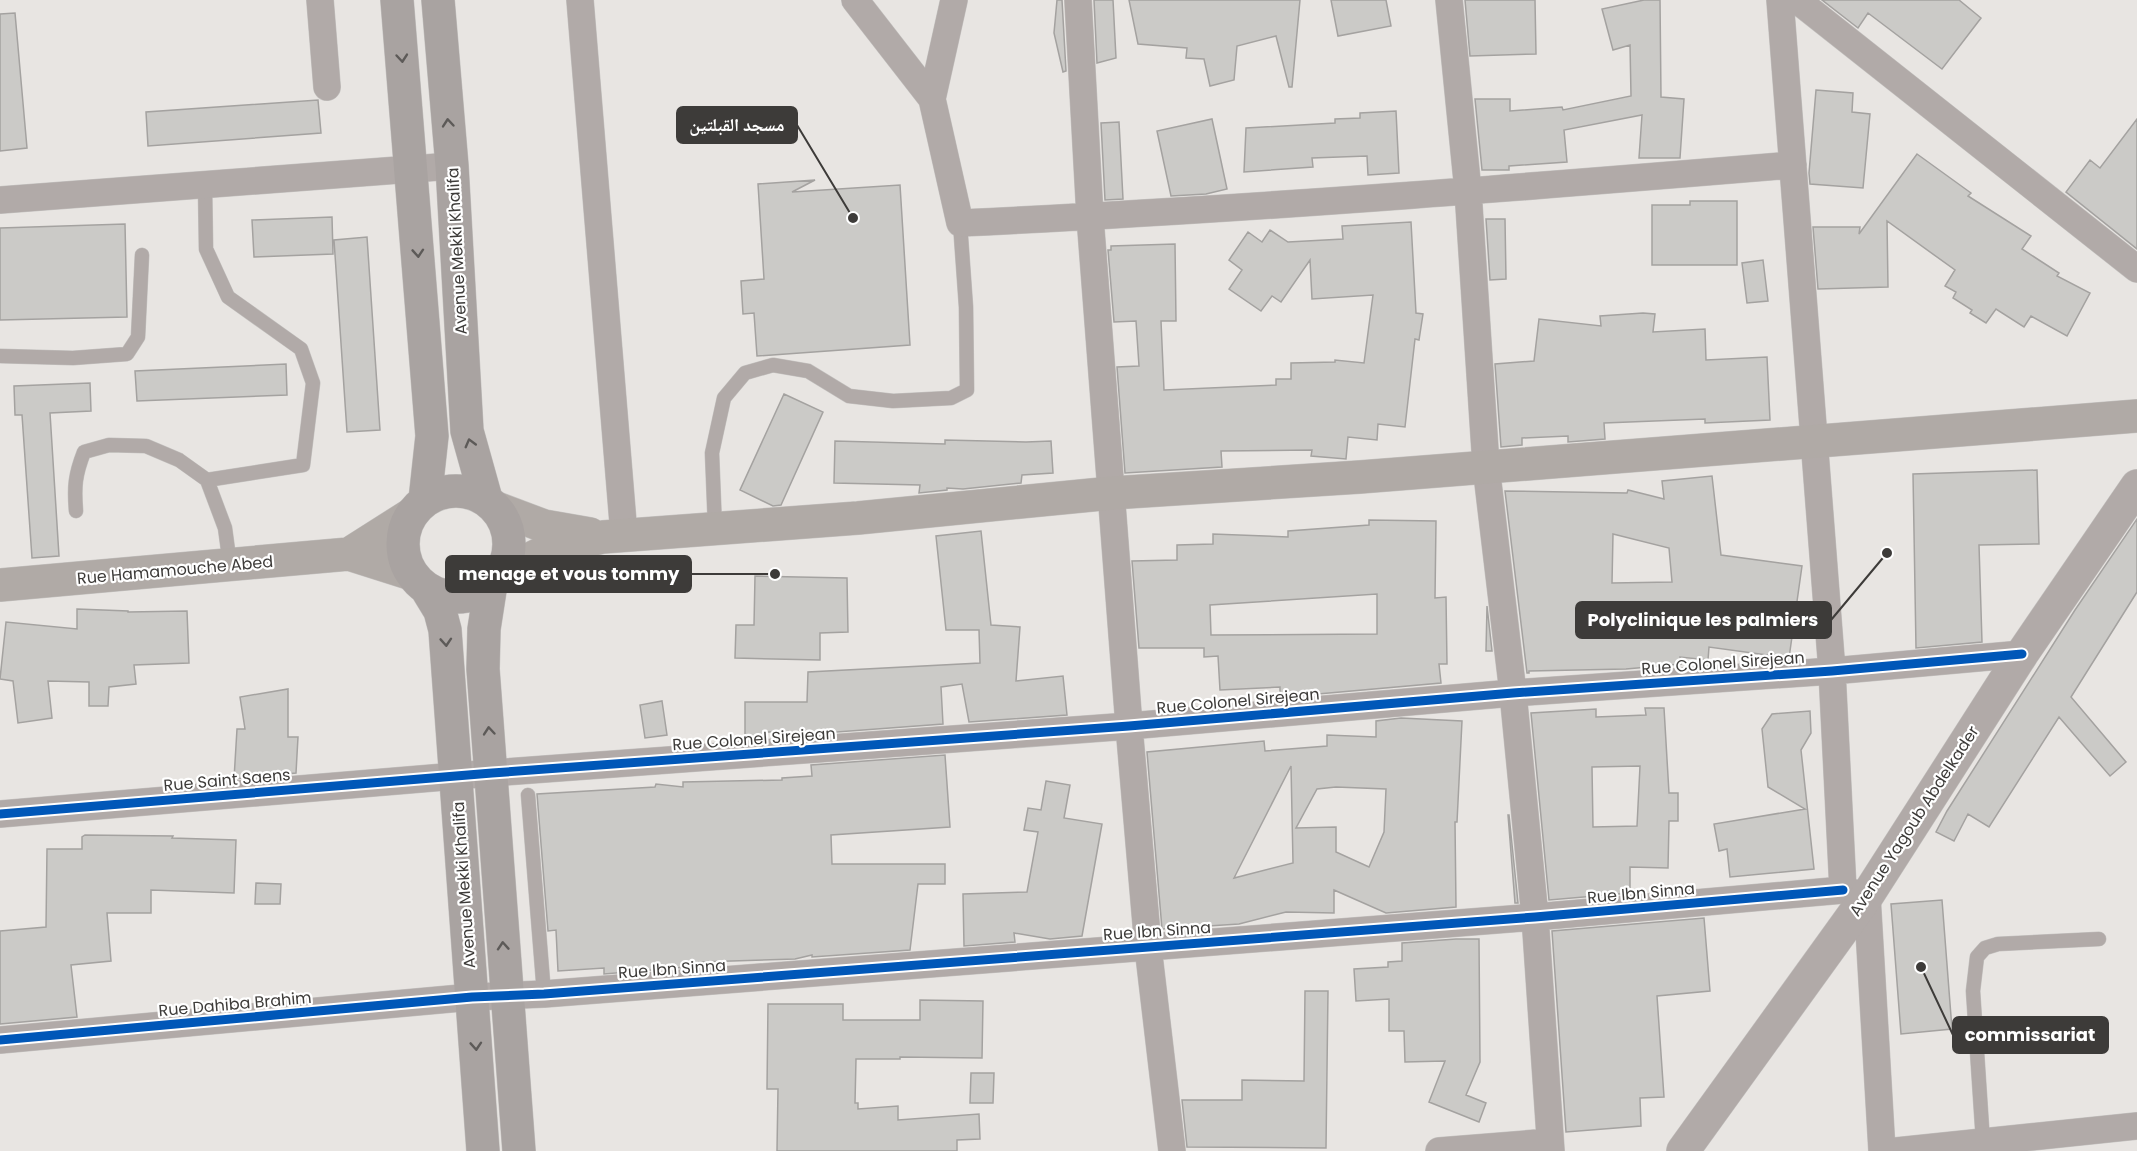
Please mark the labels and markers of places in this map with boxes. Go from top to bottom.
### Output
callout: مسجد القبلتين [677,107,797,143]
callout: menage et vous tommy [446,556,691,592]
callout: Polyclinique les palmiers [1576,602,1831,638]
callout: commissariat [1953,1017,2108,1053]

